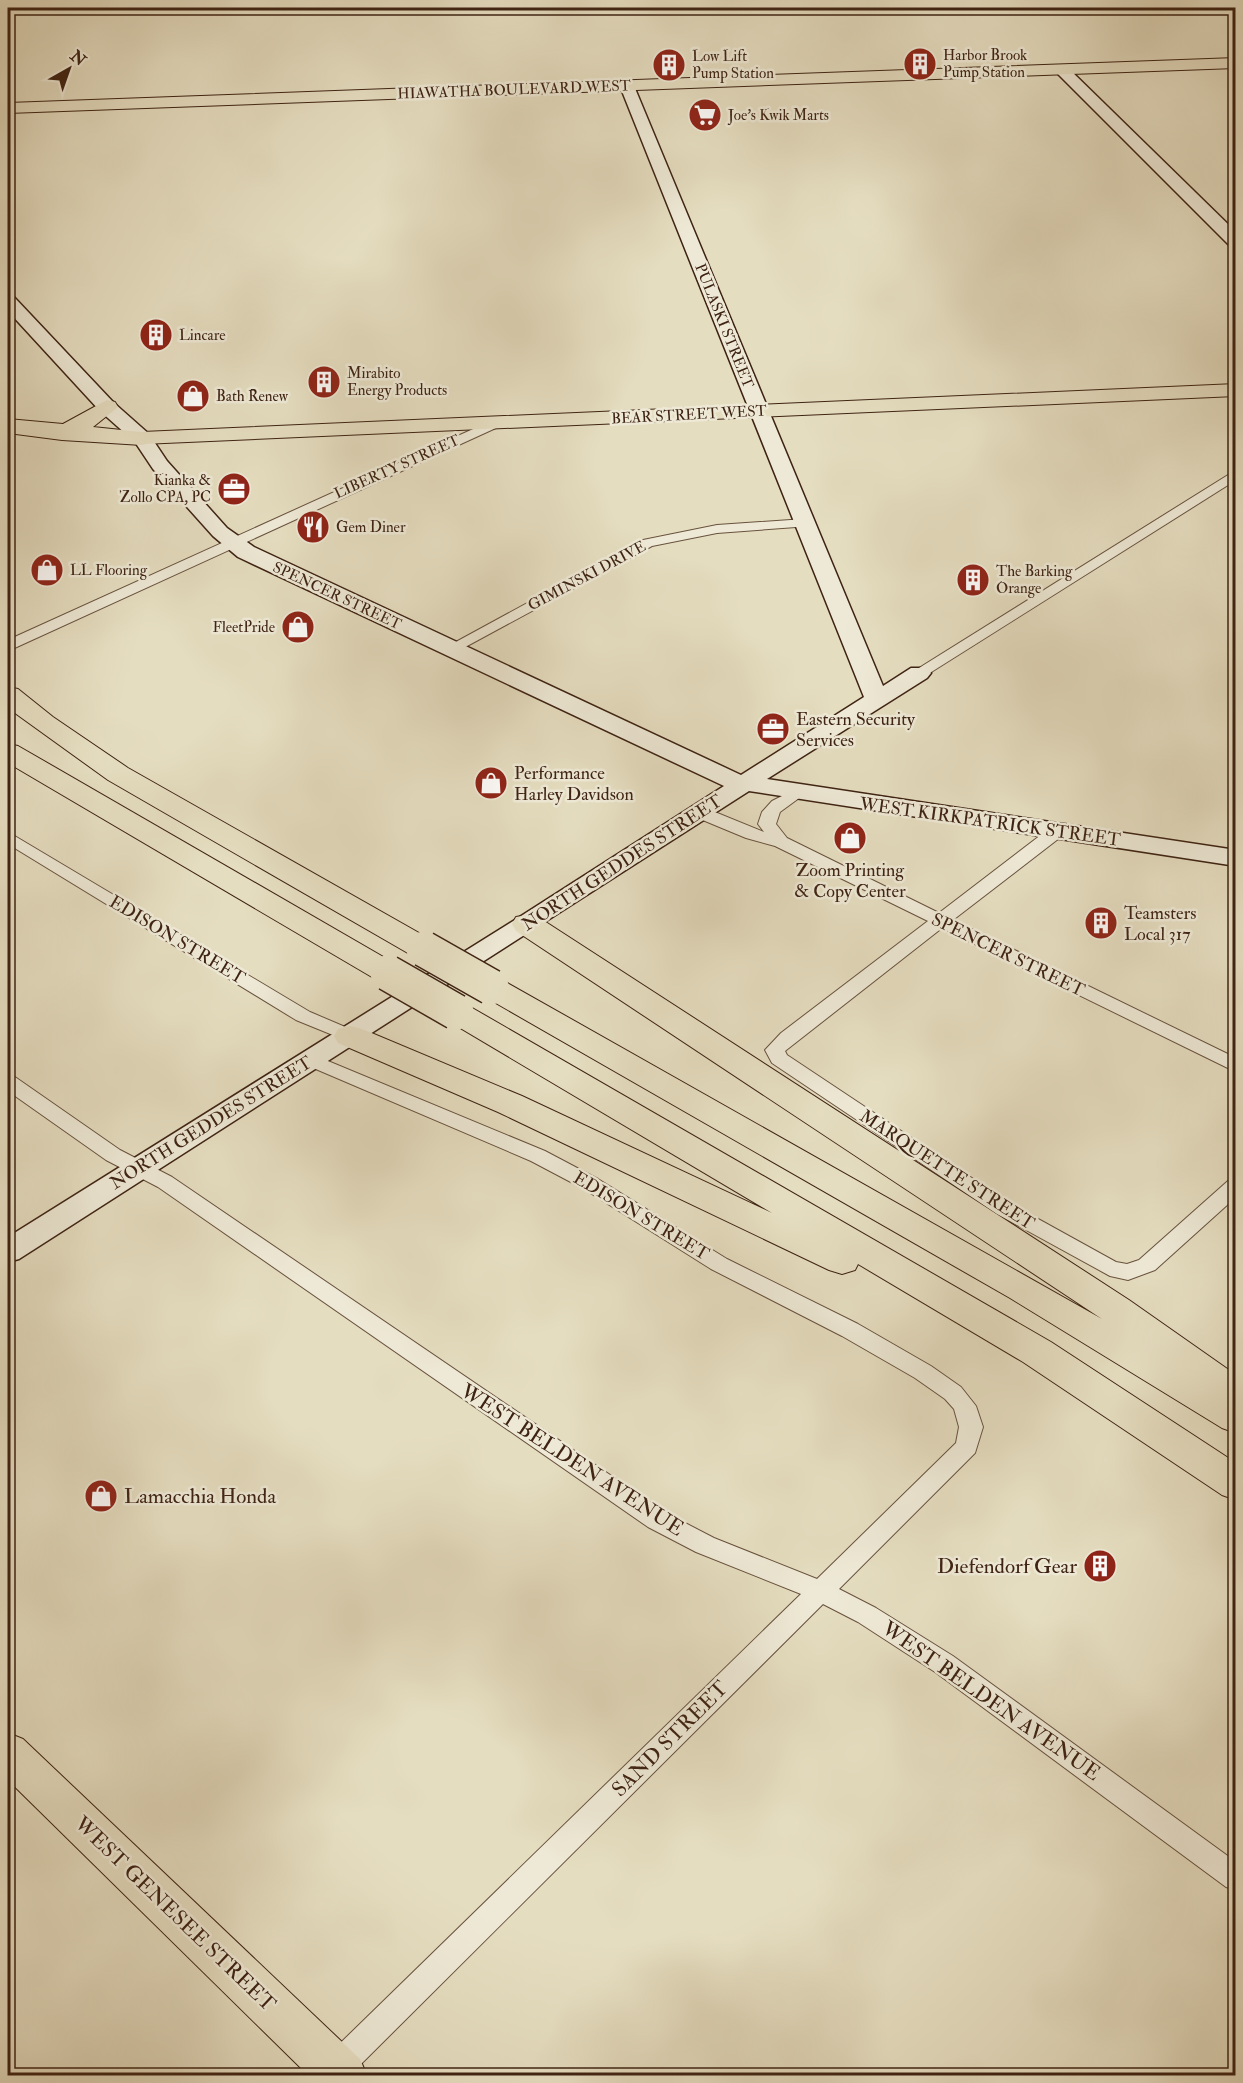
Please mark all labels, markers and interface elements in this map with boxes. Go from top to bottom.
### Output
north arrow [39,39,99,99]
text: N [65,45,90,71]
building icon: Harbor Brook Pump Station [902,46,938,82]
place label: Harbor Brook Pump Station [943,46,1027,83]
building icon: Low Lift Pump Station [651,47,687,83]
place label: Low Lift Pump Station [692,47,774,84]
street label: HIAWATHA BOULEVARD WEST [397,76,631,104]
supermarket icon: Joe's Kwik Marts [687,97,723,133]
place label: Joe's Kwik Marts [727,106,829,126]
street label: PULASKI STREET [690,261,758,391]
building icon: Lincare [138,317,174,353]
place label: Lincare [179,326,226,345]
building icon: Mirabito Energy Products [306,364,342,400]
place label: Mirabito Energy Products [347,364,447,400]
shop icon: Bath Renew [175,378,211,414]
place label: Bath Renew [216,387,289,406]
street label: BEAR STREET WEST [611,401,767,429]
street label: LIBERTY STREET [331,431,463,503]
place label: Kianka & Zollo CPA, PC [119,471,211,507]
office icon: Kianka & Zollo CPA, PC [216,471,252,507]
restaurant icon: Gem Diner [295,509,331,545]
place label: Gem Diner [336,518,406,537]
street label: GIMINSKI DRIVE [525,537,649,615]
shop icon: LL Flooring [29,552,65,588]
street label: SPENCER STREET [270,558,404,634]
place label: LL Flooring [70,561,148,580]
building icon: The Barking Orange [955,562,991,598]
place label: The Barking Orange [996,562,1073,598]
shop icon: FleetPride [280,609,316,645]
place label: FleetPride [213,618,275,637]
place label: Eastern Security Services [796,708,916,752]
office icon: Eastern Security Services [755,711,791,747]
place label: Performance Harley Davidson [514,762,634,806]
shop icon: Performance Harley Davidson [473,765,509,801]
street label: NORTH GEDDES STREET [518,789,727,936]
street label: WEST KIRKPATRICK STREET [857,792,1122,852]
shop icon: Zoom Printing & Copy Center [832,820,868,856]
place label: Zoom Printing & Copy Center [794,859,906,903]
street label: EDISON STREET [105,890,250,990]
place label: Teamsters Local 317 [1124,902,1196,946]
building icon: Teamsters Local 317 [1083,905,1119,941]
street label: SPENCER STREET [928,908,1089,1002]
street label: NORTH GEDDES STREET [106,1051,317,1195]
street label: MARQUETTE STREET [855,1105,1039,1236]
street label: EDISON STREET [569,1166,714,1266]
street label: WEST BELDEN AVENUE [454,1377,689,1542]
shop icon: Lamacchia Honda [83,1478,119,1514]
place label: Lamacchia Honda [124,1483,276,1510]
building icon: Diefendorf Gear [1082,1548,1118,1584]
place label: Diefendorf Gear [937,1553,1077,1580]
street label: WEST BELDEN AVENUE [876,1615,1106,1787]
street label: SAND STREET [606,1675,734,1803]
street label: WEST GENESEE STREET [68,1810,282,2018]

